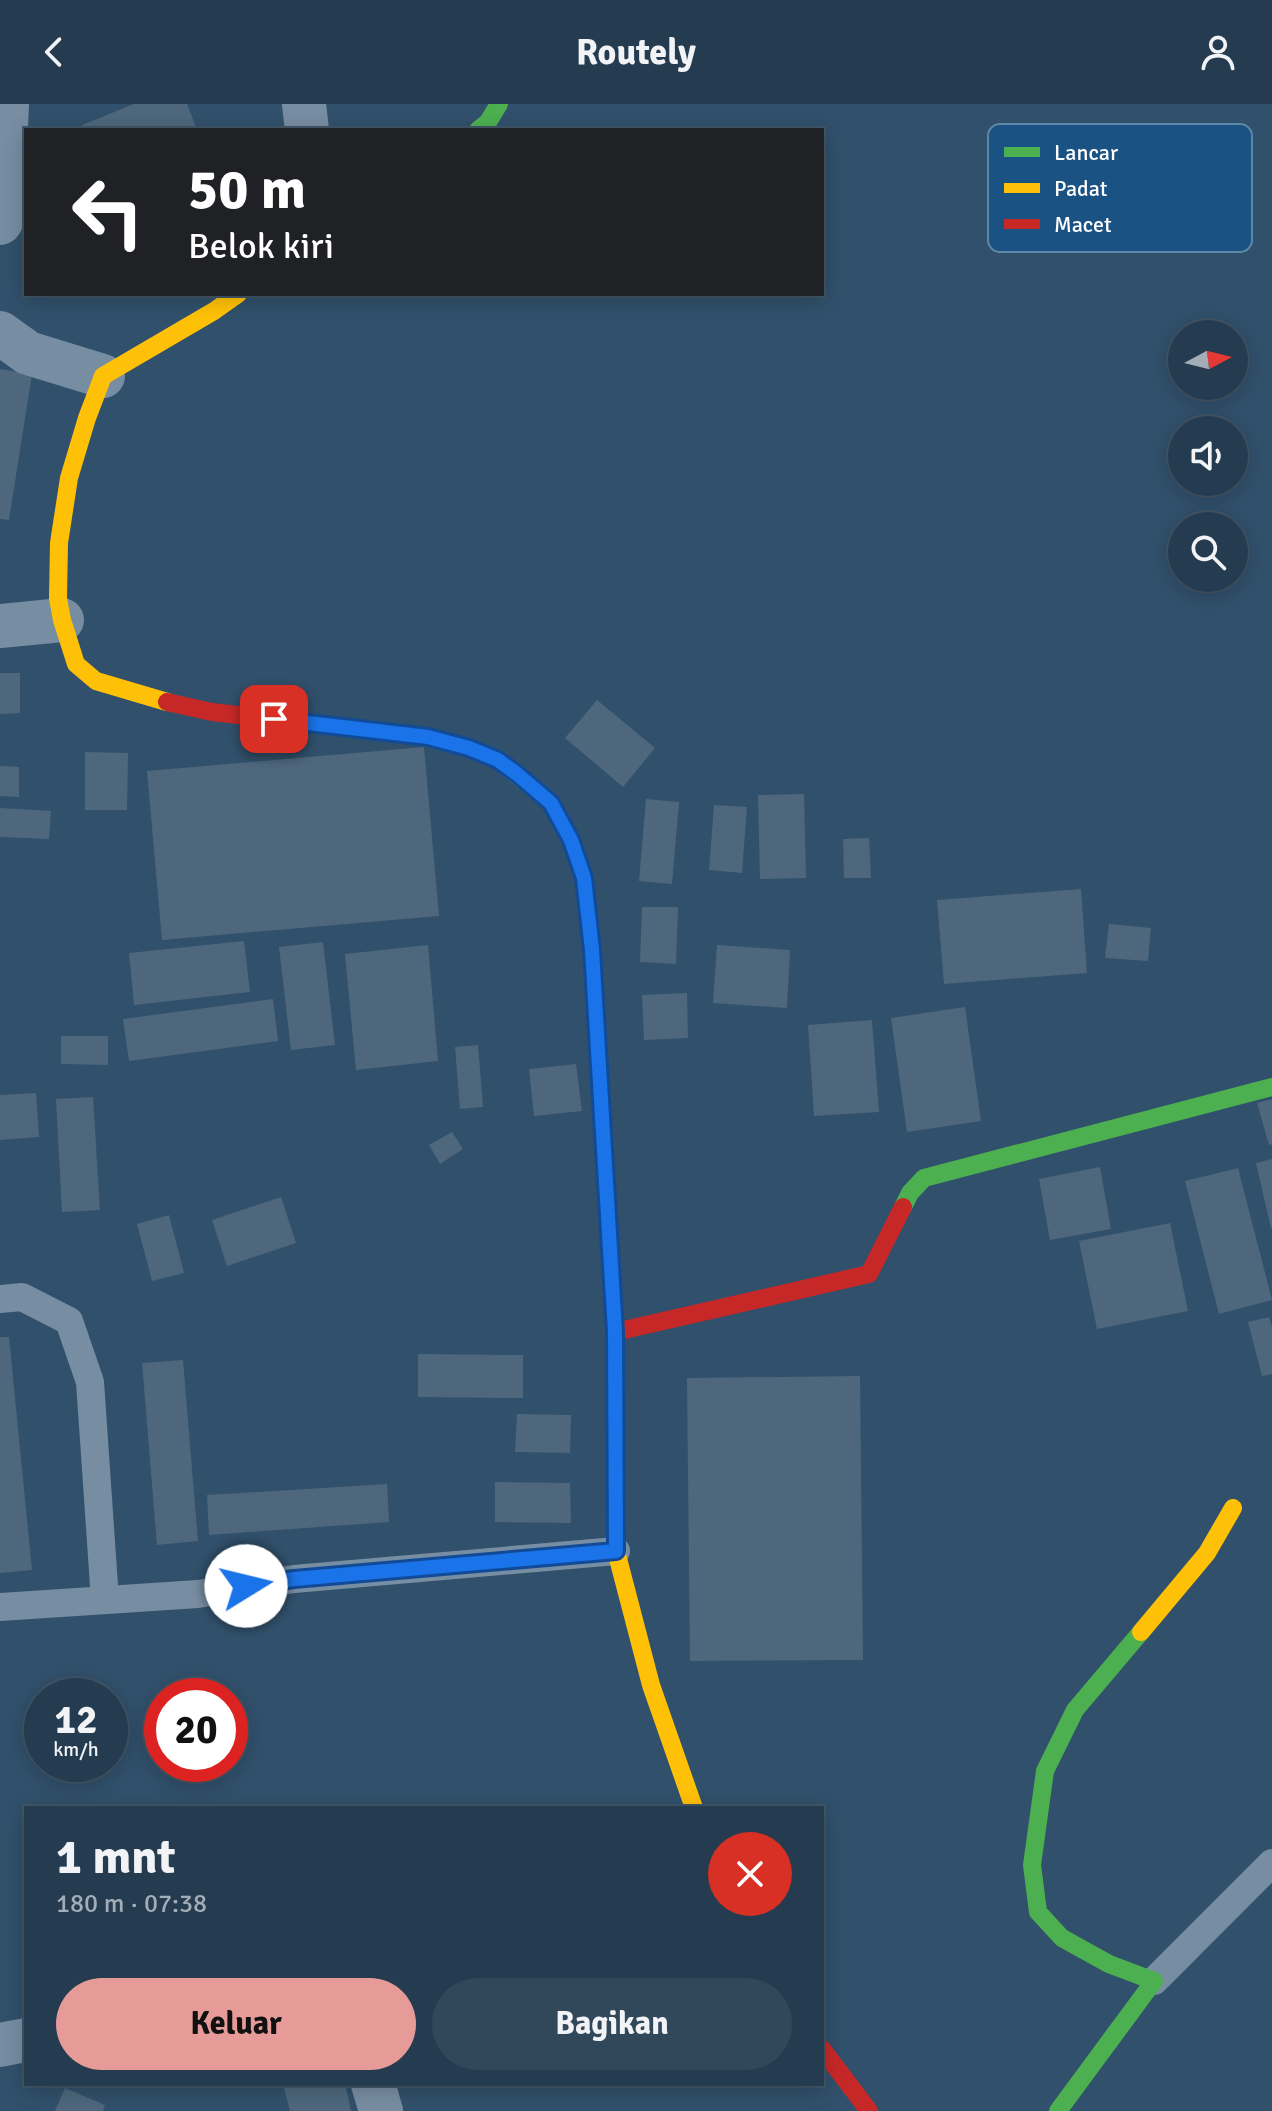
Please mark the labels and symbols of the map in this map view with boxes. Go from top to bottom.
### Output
legend [988,124,1252,252]
text: Lancar [1054,139,1118,166]
text: Padat [1054,175,1108,202]
text: Macet [1054,211,1112,238]
north arrow [1168,320,1248,400]
pin [240,685,308,753]
position arrow [204,1544,288,1628]
speed limit sign: 20 [144,1678,248,1782]

